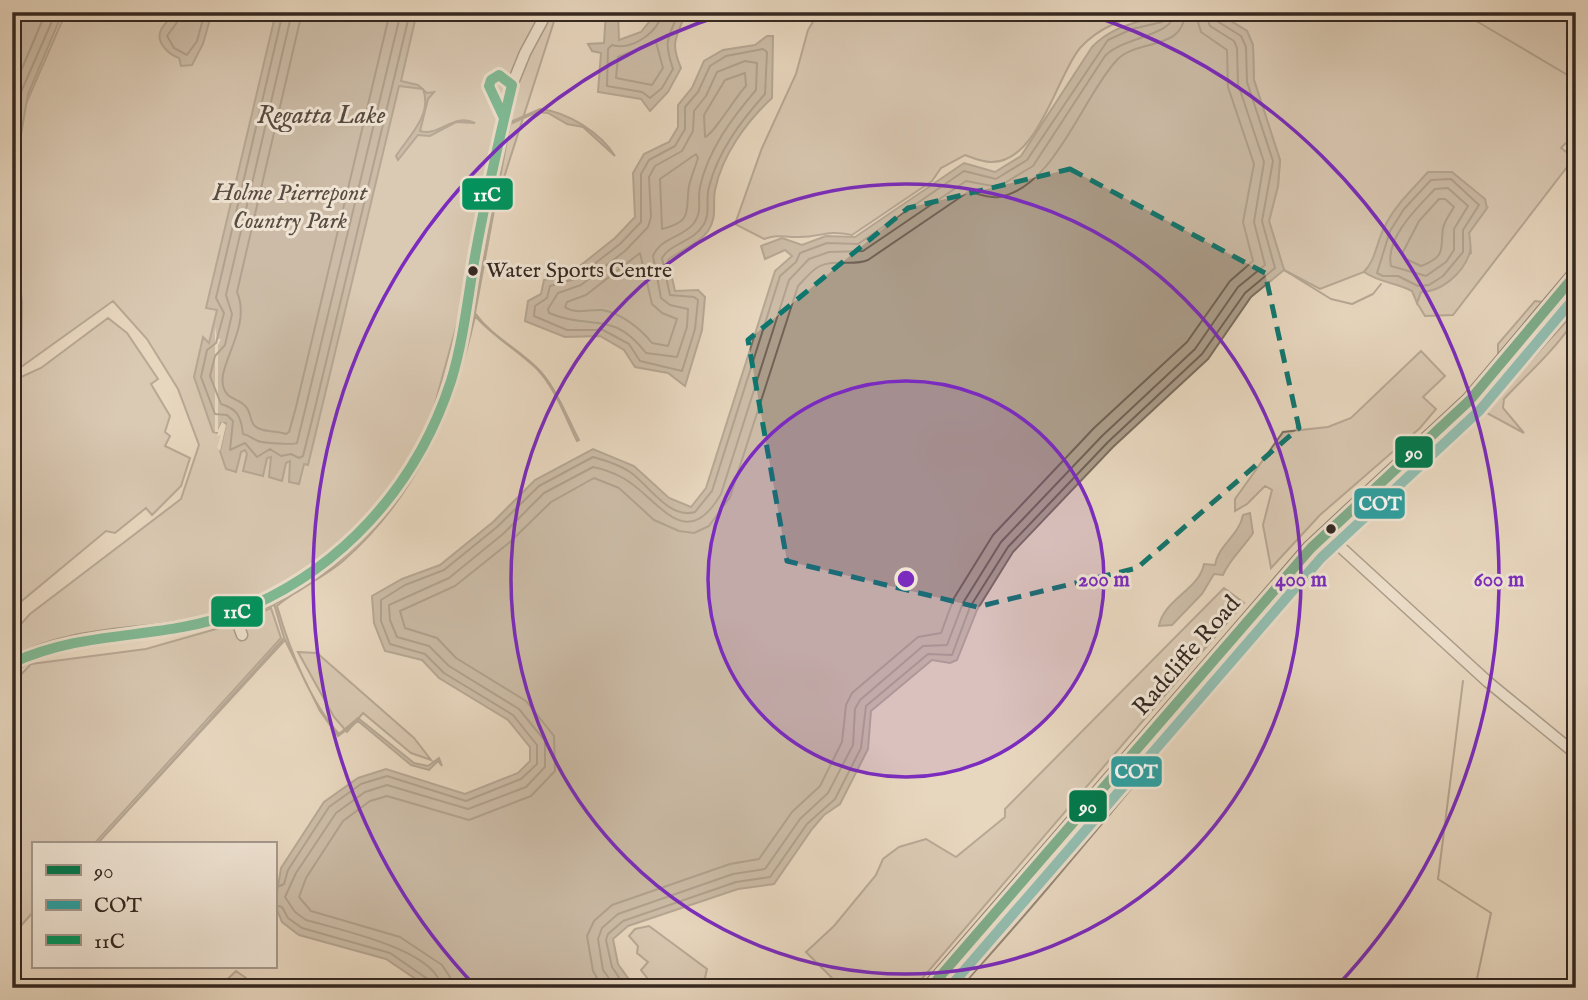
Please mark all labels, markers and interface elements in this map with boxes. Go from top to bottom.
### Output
water label: Regatta Lake [257,99,386,133]
line badge: 11C [461,177,514,211]
park label: Holme Pierrepont Country Park [212,178,368,237]
text: 11C [473,184,501,208]
place label: Water Sports Centre [486,257,672,285]
marker: Water Sports Centre [466,264,480,278]
line badge: 90 [1394,435,1434,469]
text: 90 [1404,442,1423,466]
line badge: COT [1353,487,1406,520]
text: COT [1358,493,1403,517]
unlabelled marker [1324,522,1338,536]
centre of rings [894,567,918,591]
text: 200 m [1078,567,1130,594]
text: 400 m [1275,567,1328,594]
text: 600 m [1474,567,1525,594]
street label: Radcliffe Road [1126,589,1248,723]
line badge: 11C [210,595,264,628]
text: 11C [223,601,251,625]
line badge: COT [1110,755,1163,788]
text: COT [1114,761,1159,785]
line badge: 90 [1068,789,1108,823]
text: 90 [1078,796,1097,820]
legend [32,842,276,968]
text: 90 [93,859,113,886]
text: COT [94,893,142,920]
text: 11C [94,929,125,956]

